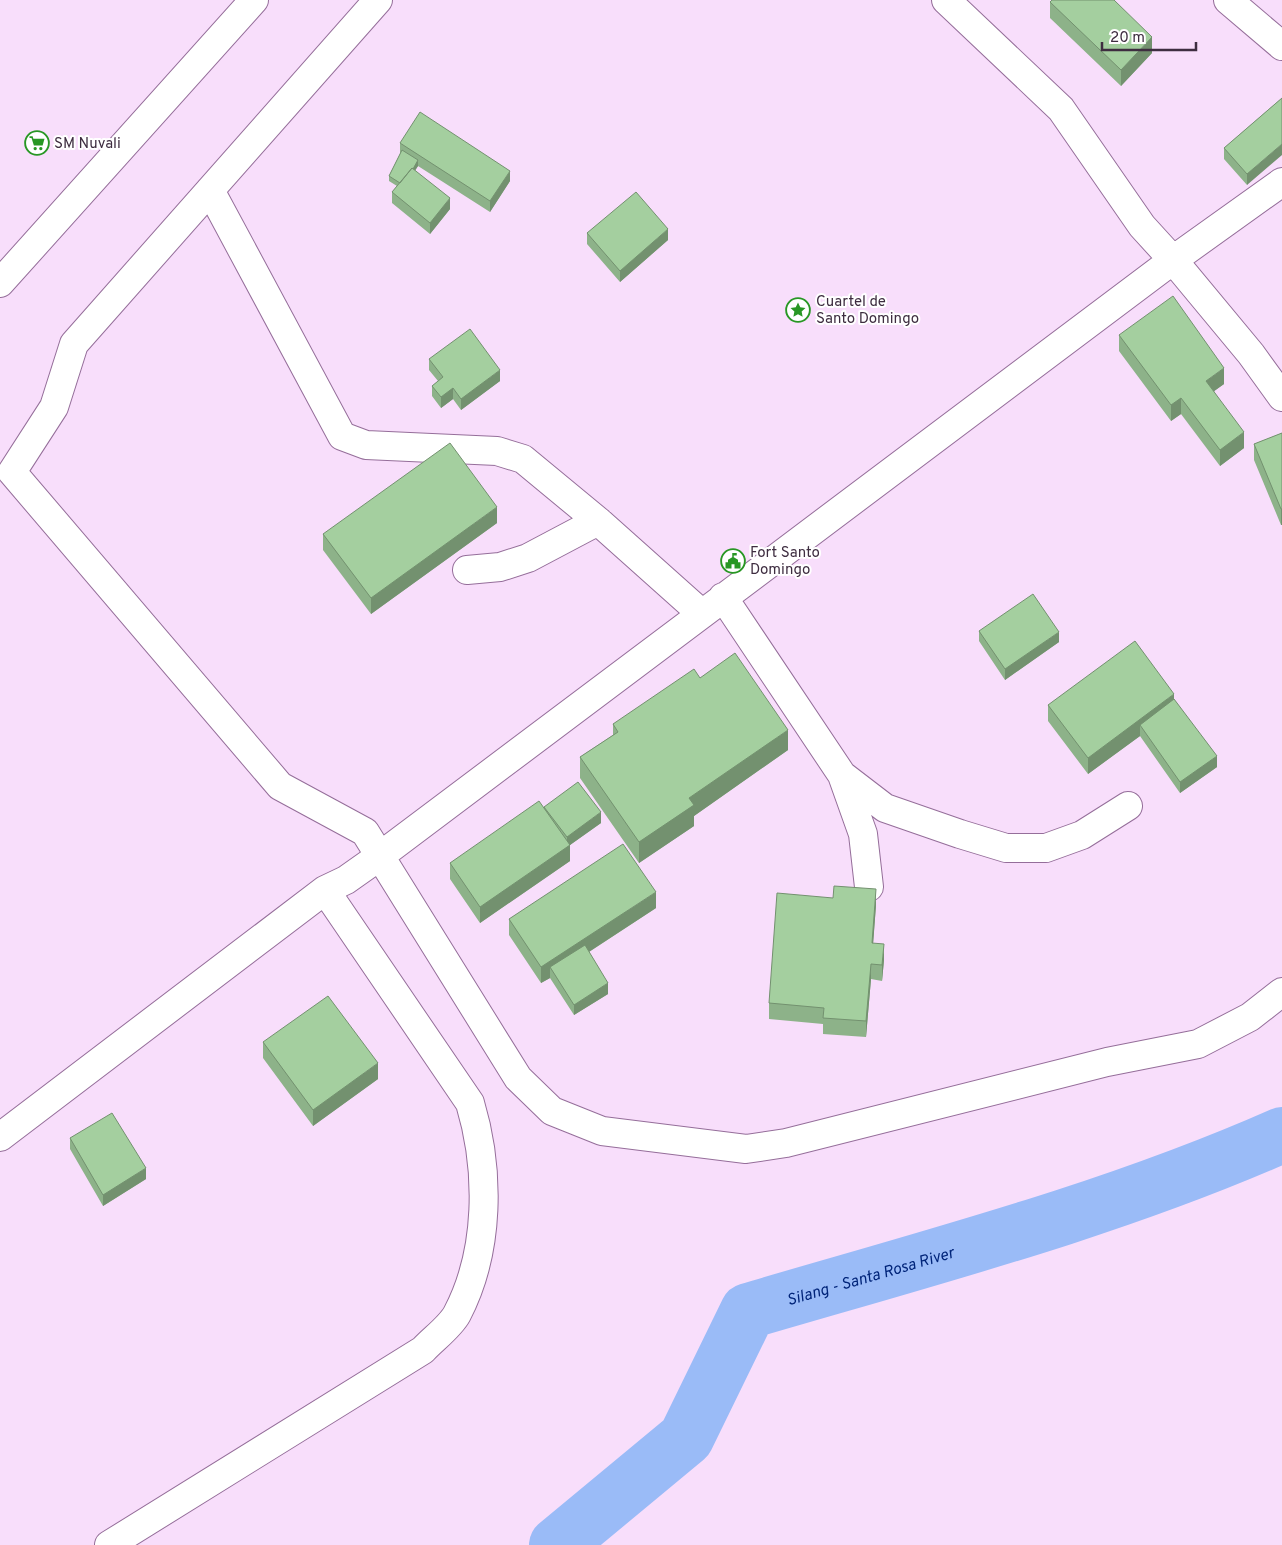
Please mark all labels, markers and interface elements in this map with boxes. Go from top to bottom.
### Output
scale bar [1102,20,1196,52]
text: 20 m [1110,29,1145,48]
supermarket icon: SM Nuvali [24,130,50,156]
place label: SM Nuvali [54,135,121,154]
place label: Cuartel de Santo Domingo [816,293,919,329]
place icon: Cuartel de Santo Domingo [785,297,811,323]
place label: Fort Santo Domingo [750,544,820,580]
public building icon: Fort Santo Domingo [720,548,746,574]
water label: Silang - Santa Rosa River [784,1243,959,1311]

